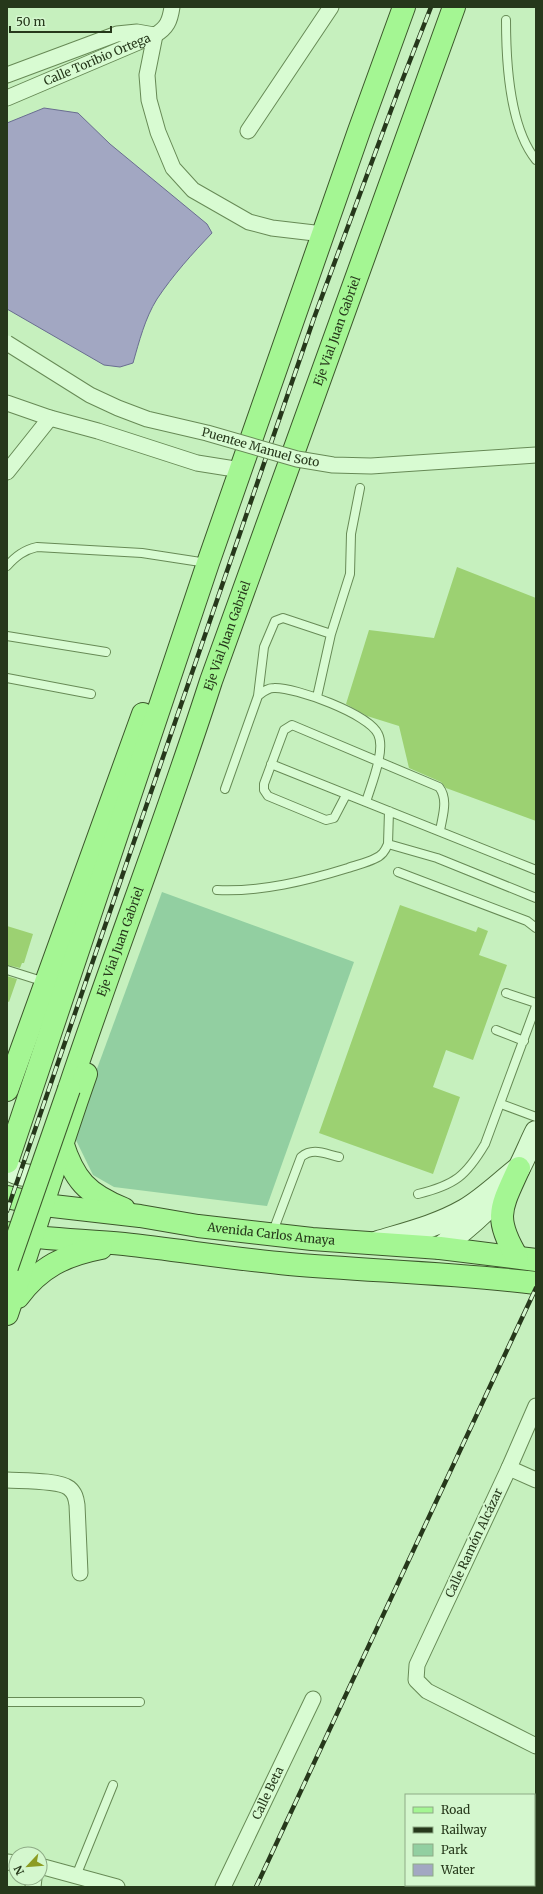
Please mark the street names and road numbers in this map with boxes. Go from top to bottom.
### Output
street label: Calle Toribio Ortega [41,30,153,88]
street label: Eje Vial Juan Gabriel [310,274,363,388]
street label: Puentee Manuel Soto [200,424,321,470]
street label: Eje Vial Juan Gabriel [200,579,254,692]
street label: Eje Vial Juan Gabriel [94,884,147,998]
street label: Avenida Carlos Amaya [206,1219,336,1248]
street label: Calle Ramón Alcázar [442,1485,506,1600]
street label: Calle Beta [248,1764,287,1822]

